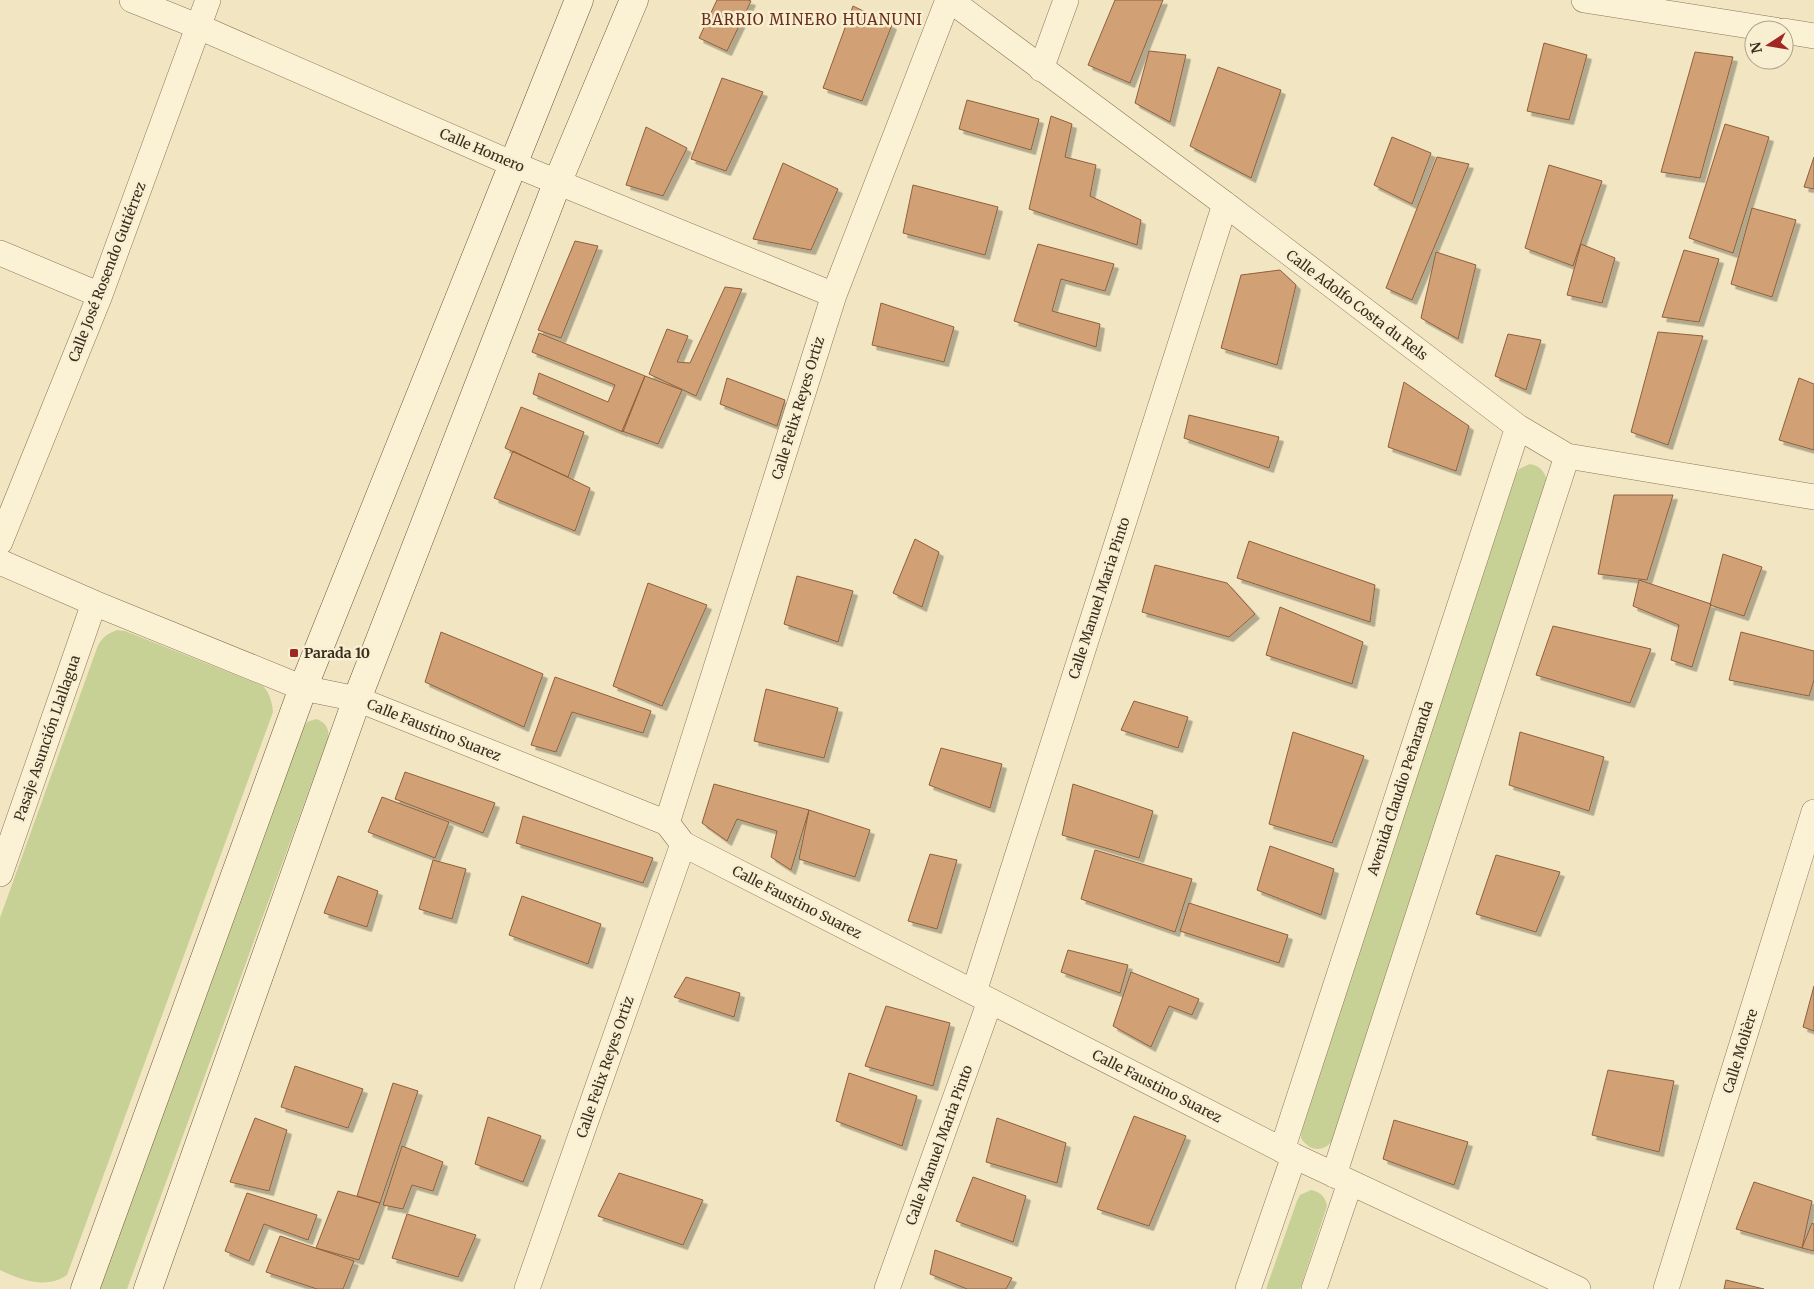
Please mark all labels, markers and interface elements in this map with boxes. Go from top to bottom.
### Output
district label: BARRIO MINERO HUANUNI [701,10,923,29]
north arrow [1744,20,1794,70]
text: N [1746,40,1766,55]
street label: Calle Homero [437,124,527,176]
street label: Calle José Rosendo Gutiérrez [64,179,150,365]
street label: Calle Adolfo Costa du Rels [1283,246,1431,364]
street label: Calle Felix Reyes Ortiz [768,334,828,482]
street label: Calle Manuel Maria Pinto [1064,515,1134,681]
place label: Parada 10 [304,644,370,662]
marker: Parada 10 [288,647,300,659]
street label: Pasaje Asunción Llallagua [10,652,84,823]
street label: Calle Faustino Suarez [364,695,504,765]
street label: Avenida Claudio Peñaranda [1363,698,1437,879]
street label: Calle Faustino Suarez [729,861,865,943]
street label: Calle Felix Reyes Ortiz [572,993,638,1140]
street label: Calle Molière [1719,1007,1761,1095]
street label: Calle Faustino Suarez [1089,1045,1225,1127]
street label: Calle Manuel Maria Pinto [902,1062,976,1228]

